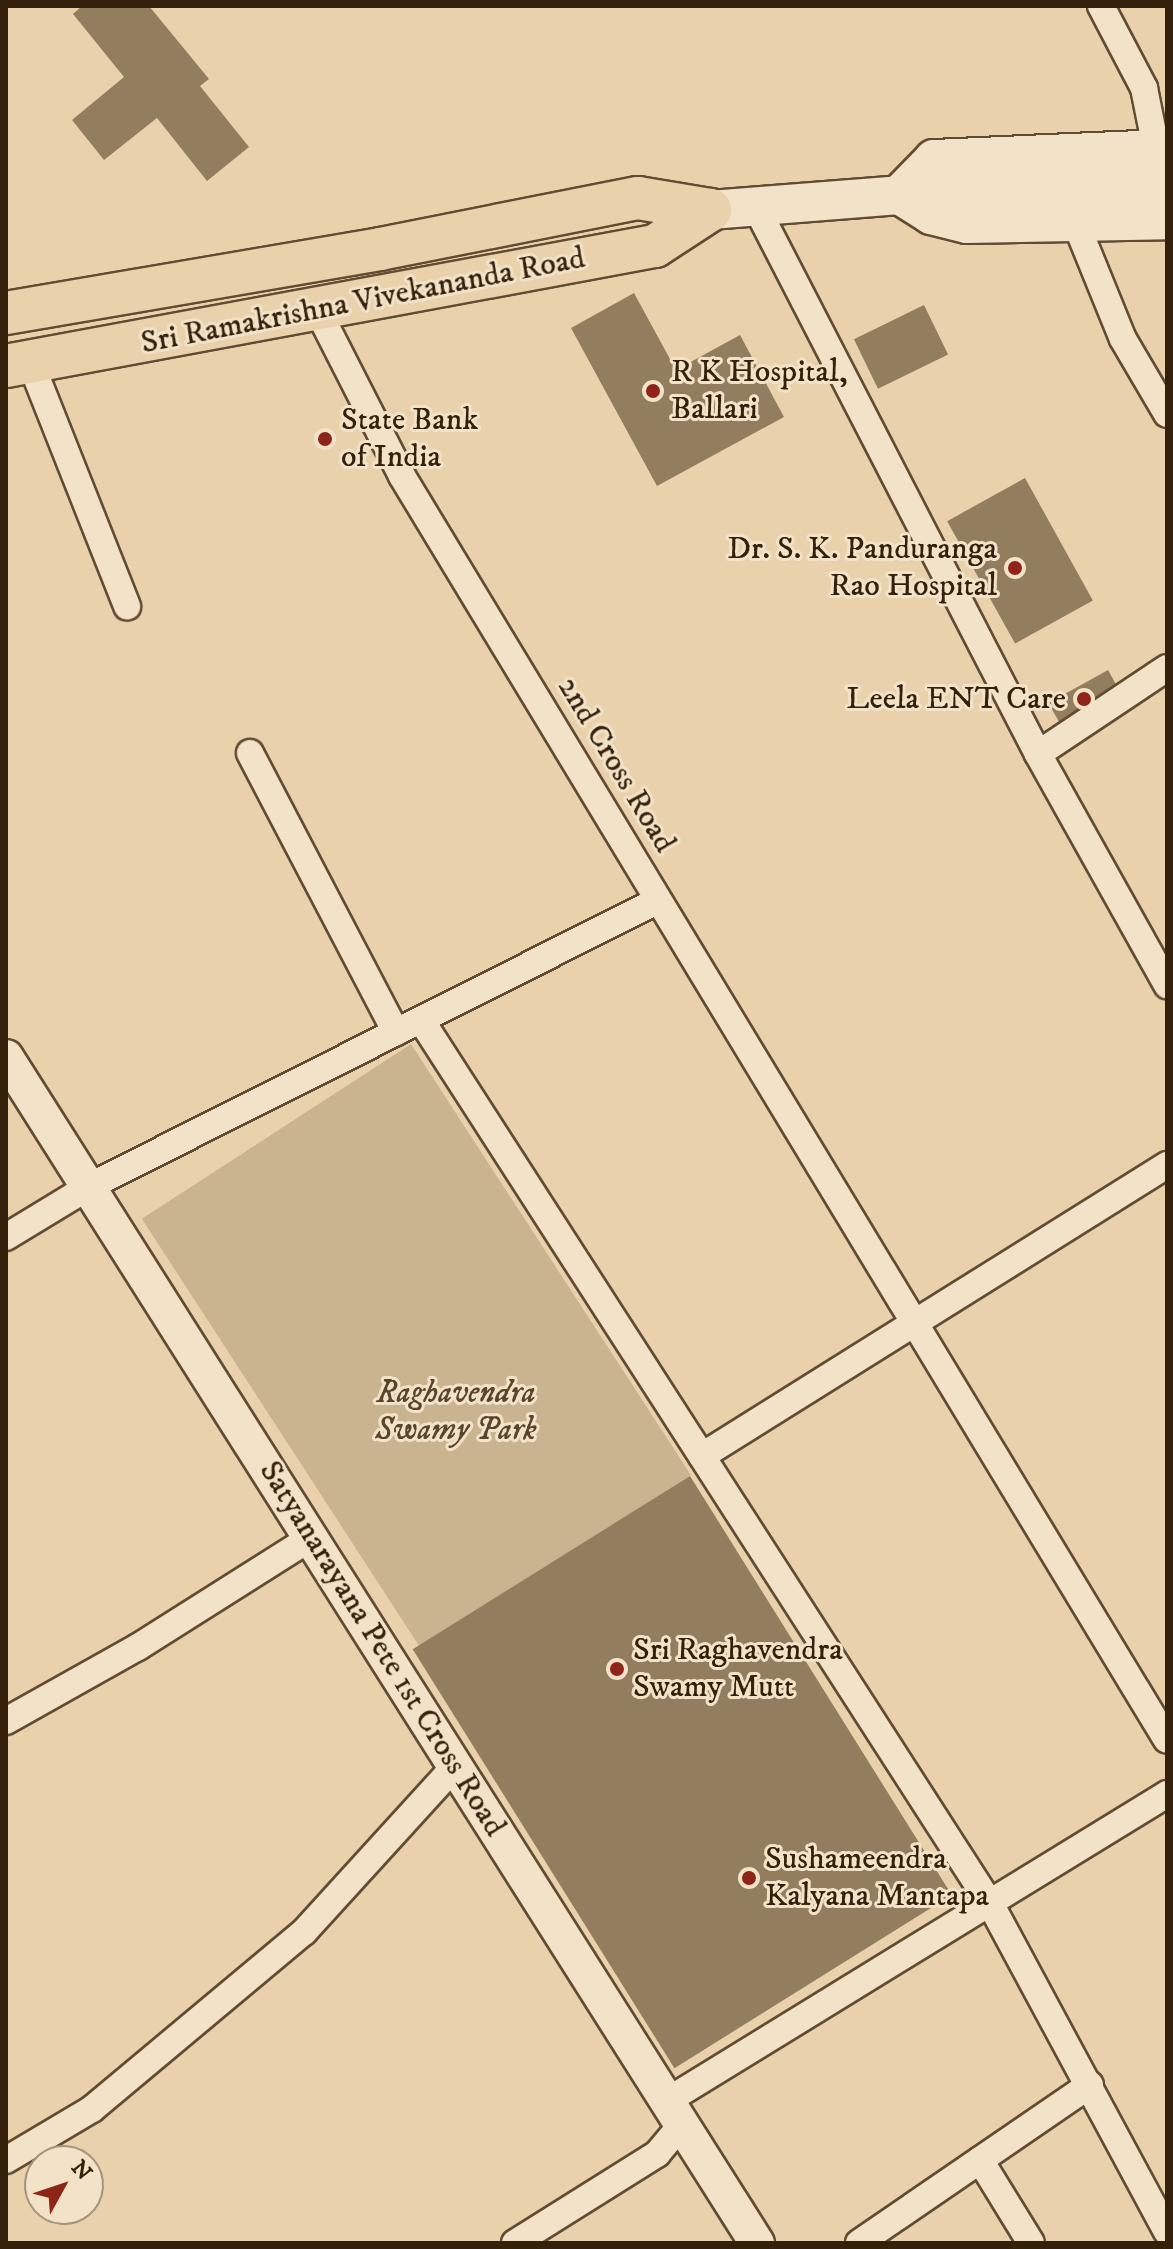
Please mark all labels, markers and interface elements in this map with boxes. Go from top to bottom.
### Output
street label: Sri Ramakrishna Vivekananda Road [138,239,588,363]
place label: R K Hospital, Ballari [671,354,848,429]
marker: R K Hospital, Ballari [642,380,664,402]
place label: State Bank of India [341,402,478,477]
marker: State Bank of India [316,430,334,448]
place label: Dr. S. K. Panduranga Rao Hospital [727,531,997,606]
marker: Dr. S. K. Panduranga Rao Hospital [1004,557,1026,579]
street label: 2nd Cross Road [548,670,684,860]
place label: Leela ENT Care [846,680,1066,718]
marker: Leela ENT Care [1073,688,1095,710]
park label: Raghavendra Swamy Park [375,1375,537,1450]
street label: Satyanarayana Pete 1st Cross Road [250,1454,514,1844]
place label: Sri Raghavendra Swamy Mutt [633,1632,843,1707]
marker: Sri Raghavendra Swamy Mutt [608,1660,626,1678]
place label: Sushameendra Kalyana Mantapa [765,1841,989,1916]
marker: Sushameendra Kalyana Mantapa [740,1869,758,1887]
north arrow [24,2145,104,2225]
text: N [65,2155,97,2186]

